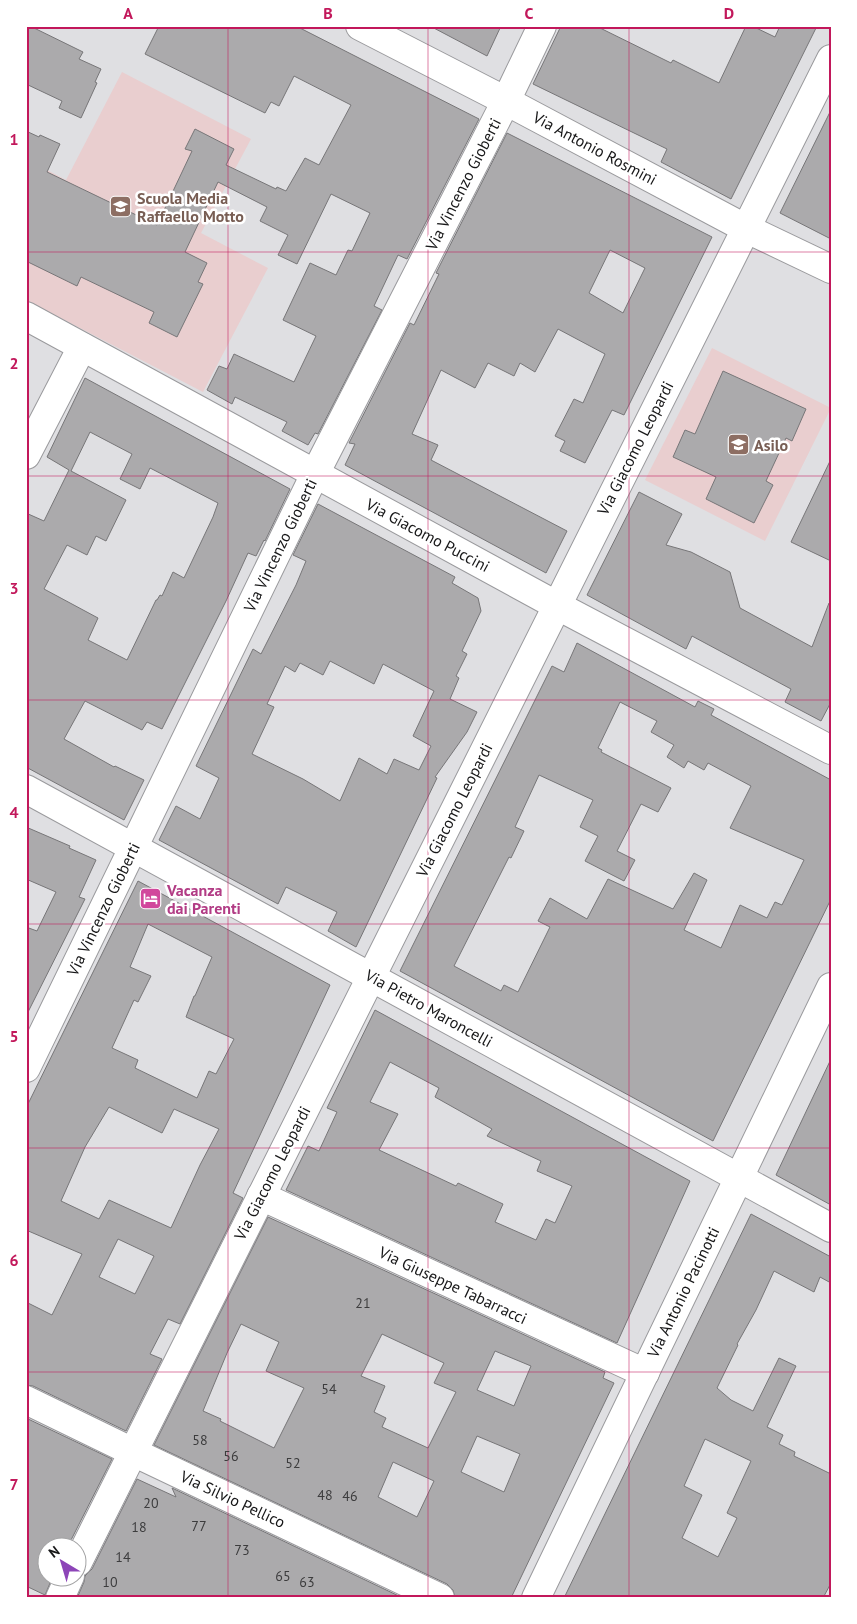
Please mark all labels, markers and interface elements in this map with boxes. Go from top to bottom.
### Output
text: A [123,3,133,23]
text: B [323,3,333,23]
text: C [525,3,534,23]
text: D [724,3,734,23]
street label: Via Antonio Rosmini [529,106,660,189]
street label: Via Vincenzo Gioberti [421,115,505,254]
text: 1 [9,129,19,149]
place label: Scuola Media Raffaello Motto [137,188,244,226]
school or university icon: Scuola Media Raffaello Motto [109,195,133,219]
text: 2 [9,353,19,373]
street label: Via Giacomo Leopardi [592,378,677,519]
school or university icon: Asilo [726,433,750,457]
place label: Asilo [754,435,788,455]
street label: Via Vincenzo Gioberti [239,475,321,616]
street label: Via Giacomo Puccini [362,493,493,576]
text: 3 [9,578,19,598]
street label: Via Giacomo Leopardi [411,740,496,881]
text: 4 [9,802,19,822]
street label: Via Vincenzo Gioberti [62,839,144,980]
place label: Vacanza dai Parenti [166,880,241,918]
hotel icon: Vacanza dai Parenti [139,887,163,911]
street label: Via Pietro Maroncelli [361,964,496,1051]
text: 5 [9,1026,19,1046]
street label: Via Giacomo Leopardi [229,1103,314,1244]
street label: Via Antonio Pacinotti [642,1223,723,1362]
street label: Via Giuseppe Tabarracci [375,1241,530,1328]
text: 6 [9,1250,19,1270]
house number: 21 [355,1294,371,1312]
house number: 54 [321,1380,337,1398]
house number: 58 [192,1431,208,1449]
house number: 56 [223,1447,239,1465]
house number: 52 [285,1454,301,1472]
street label: Via Silvio Pellico [176,1466,289,1532]
text: 7 [9,1474,19,1494]
house number: 48 [317,1486,333,1504]
house number: 46 [342,1487,358,1505]
house number: 20 [143,1494,159,1512]
house number: 77 [191,1517,207,1535]
house number: 18 [131,1518,147,1536]
north arrow [38,1536,88,1586]
house number: 73 [234,1541,250,1559]
text: N [45,1542,63,1562]
house number: 14 [115,1548,131,1566]
house number: 65 [275,1567,291,1585]
house number: 10 [102,1573,118,1591]
house number: 63 [299,1573,315,1591]

